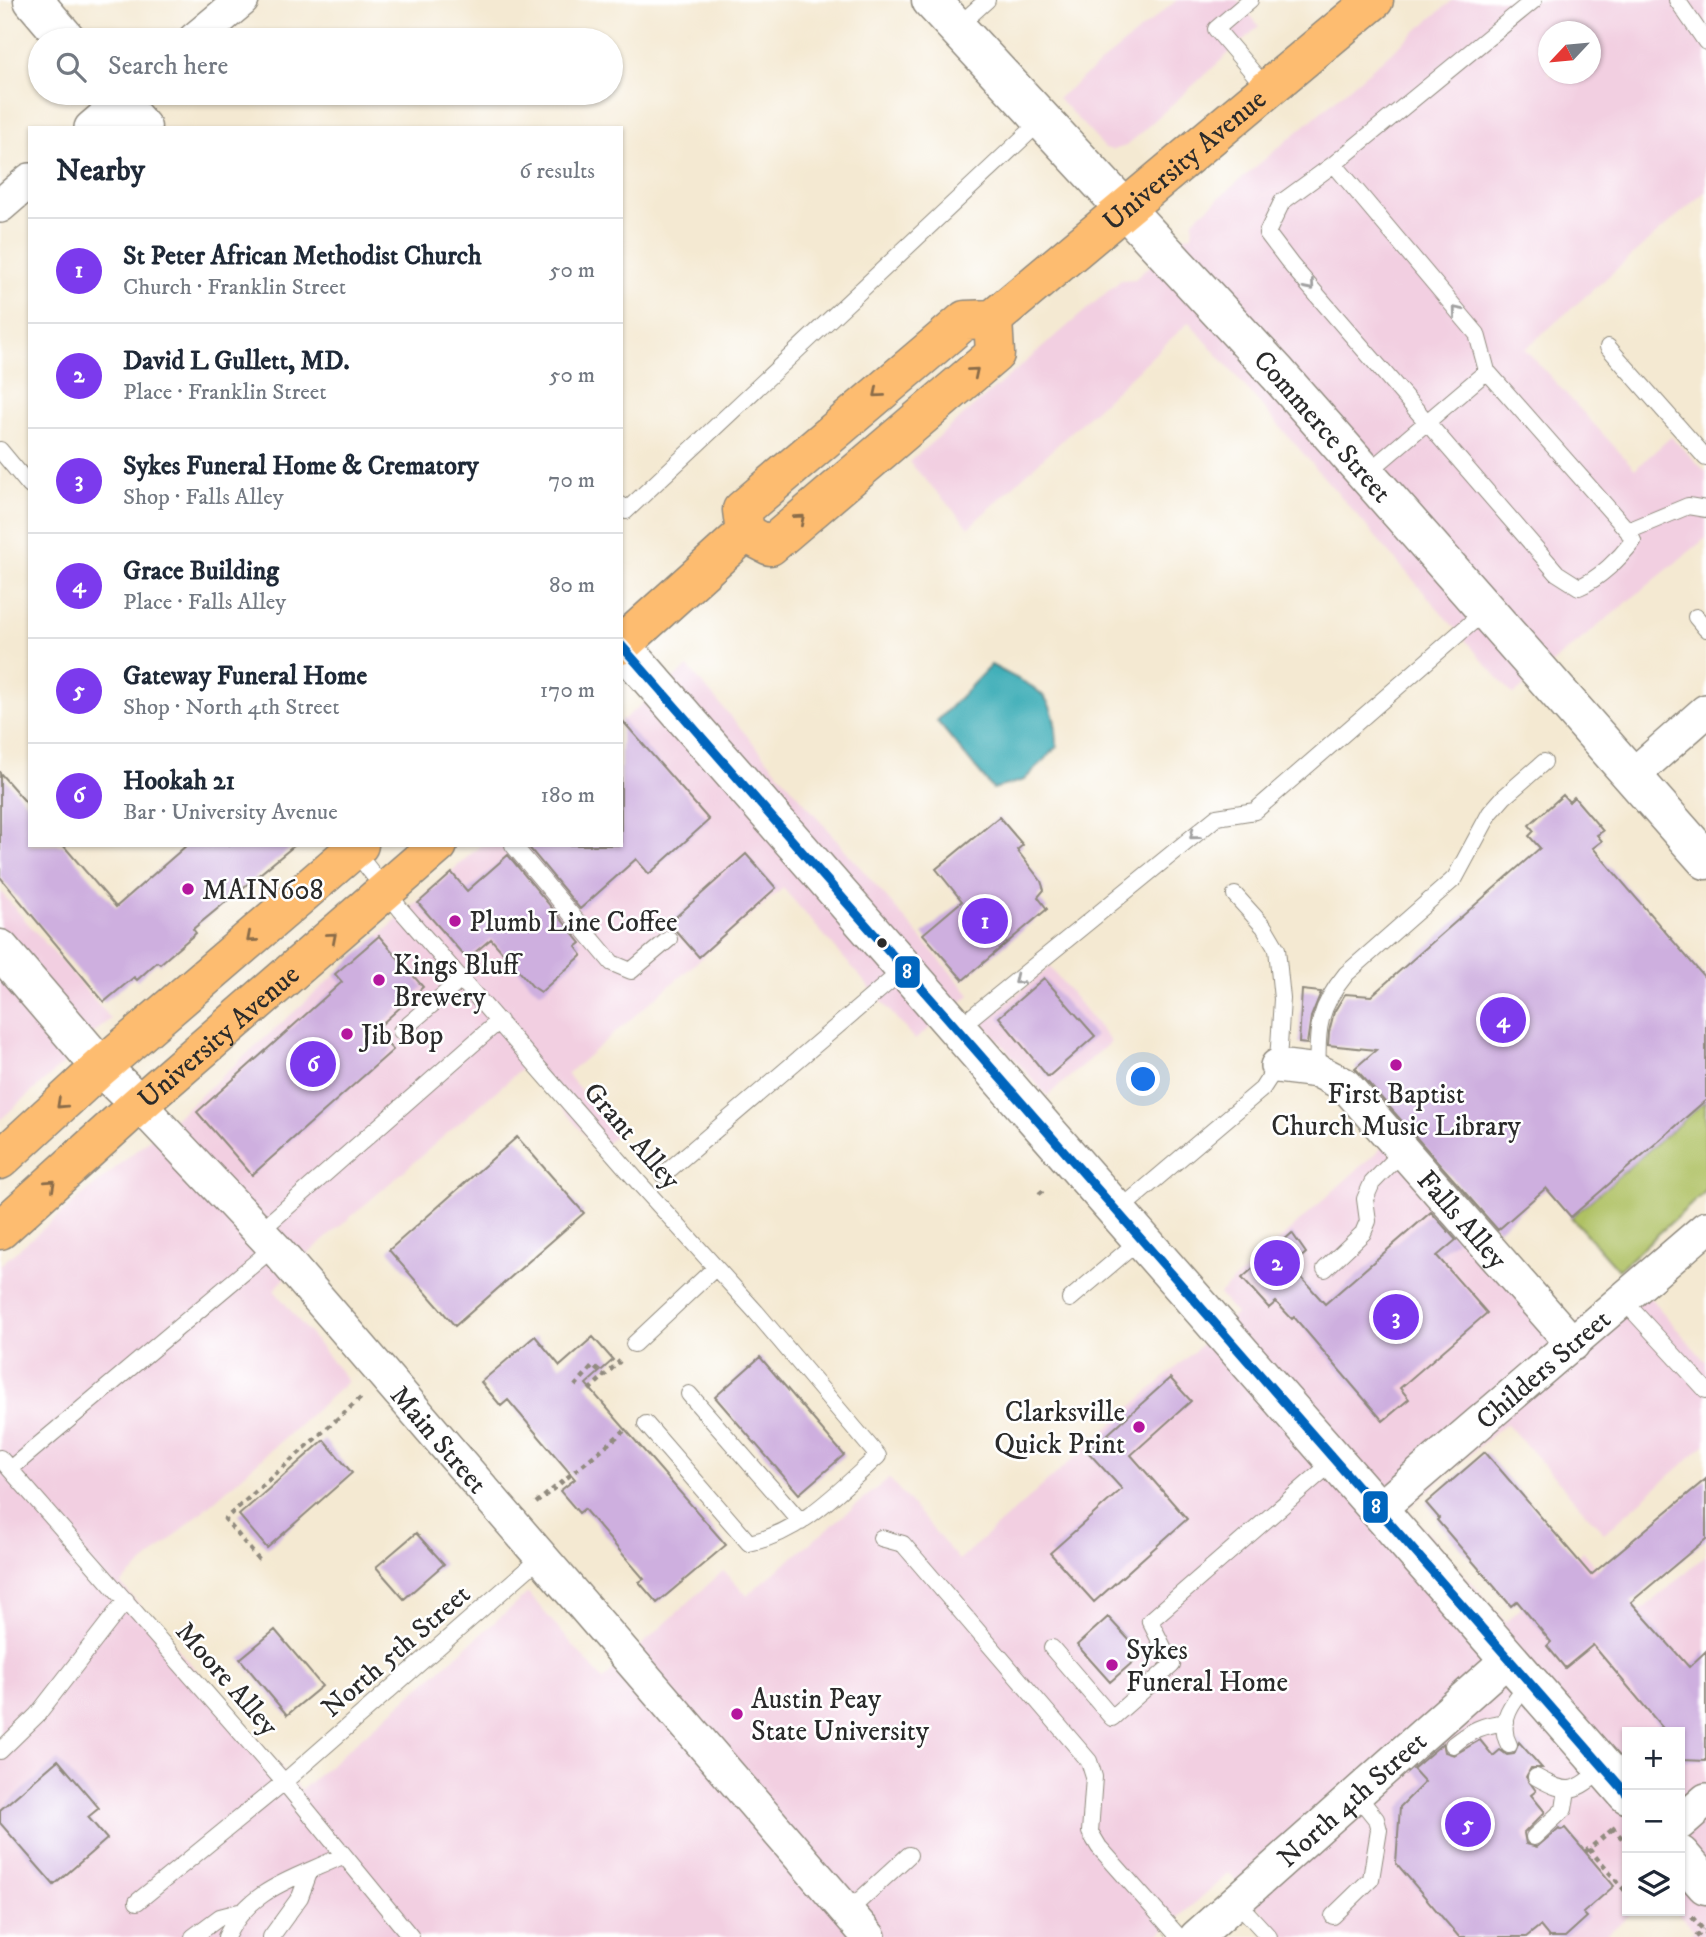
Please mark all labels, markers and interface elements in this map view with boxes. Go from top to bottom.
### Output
north arrow [1538,21,1601,84]
search box [28,28,623,105]
icon: search [52,48,90,86]
text: Search here [108,50,228,83]
street label: University Avenue [1096,82,1274,239]
text: Nearby [56,153,145,190]
text: 6 results [519,157,595,186]
text: St Peter African Methodist Church [123,240,482,273]
text: 1 [75,256,83,285]
text: 50 m [549,256,595,285]
text: Church · Franklin Street [123,273,346,302]
one-way arrow [1302,278,1314,291]
one-way arrow [1453,307,1466,319]
street label: Commerce Street [1246,343,1399,510]
text: David L Gullett, MD. [123,345,350,378]
text: 2 [73,361,85,390]
text: 50 m [549,361,595,390]
one-way arrow [965,368,978,380]
text: Place · Franklin Street [123,378,327,407]
one-way arrow [874,385,887,397]
text: Sykes Funeral Home & Crematory [123,450,479,483]
text: 3 [75,466,83,495]
text: 70 m [548,466,595,495]
text: Shop · Falls Alley [123,483,284,512]
one-way arrow [792,515,805,527]
text: Grace Building [123,555,279,588]
text: 4 [72,571,86,600]
text: 80 m [549,571,595,600]
text: Place · Falls Alley [123,588,286,617]
text: Gateway Funeral Home [123,660,367,693]
text: 5 [73,676,85,705]
text: 170 m [540,676,595,705]
text: Shop · North 4th Street [123,693,340,722]
text: Hookah 21 [123,765,235,798]
text: 6 [73,781,85,810]
text: 180 m [540,781,595,810]
text: Bar · University Avenue [123,798,338,827]
one-way arrow [1190,827,1202,840]
place label: MAIN608 [202,873,324,908]
marker: MAIN608 [180,881,196,897]
pin: 1 [962,895,1008,947]
place label: Plumb Line Coffee [469,905,678,940]
marker: Plumb Line Coffee [447,913,463,929]
one-way arrow [247,930,260,942]
one-way arrow [324,933,337,945]
unlabelled marker [875,936,889,950]
place label: Kings Bluff Brewery [393,948,523,1015]
line badge: 8 [894,955,921,989]
street label: University Avenue [131,957,307,1116]
text: 8 [902,961,912,984]
one-way arrow [1013,971,1026,984]
marker: Kings Bluff Brewery [371,972,387,988]
pin: 4 [1480,994,1526,1046]
place label: Jib Bop [358,1018,443,1053]
marker: Jib Bop [339,1026,355,1042]
pin: 6 [290,1038,336,1090]
marker: First Baptist Church Music Library [1388,1057,1404,1073]
your location [1126,1062,1160,1096]
street label: Grant Alley [576,1075,688,1197]
place label: First Baptist Church Music Library [1271,1077,1521,1144]
one-way arrow [56,1095,69,1108]
street label: Falls Alley [1409,1163,1515,1277]
one-way arrow [43,1180,56,1192]
pin: 2 [1254,1237,1300,1289]
pin: 3 [1373,1291,1419,1343]
street label: Childers Street [1469,1302,1618,1437]
street label: Main Street [382,1379,495,1501]
place label: Clarksville Quick Print [994,1395,1125,1462]
marker: Clarksville Quick Print [1131,1419,1147,1435]
line badge: 8 [1362,1490,1389,1524]
text: 8 [1371,1496,1381,1519]
street label: North 5th Street [314,1577,478,1725]
street label: Moore Alley [168,1615,286,1744]
place label: Sykes Funeral Home [1126,1633,1288,1700]
marker: Sykes Funeral Home [1104,1657,1120,1673]
place label: Austin Peay State University [751,1682,930,1749]
marker: Austin Peay State University [729,1706,745,1722]
street label: North 4th Street [1270,1724,1434,1875]
map controls [1622,1727,1685,1916]
button: + [1622,1727,1685,1790]
button: − [1622,1790,1685,1853]
pin: 5 [1445,1798,1491,1850]
button: layers [1622,1853,1685,1916]

